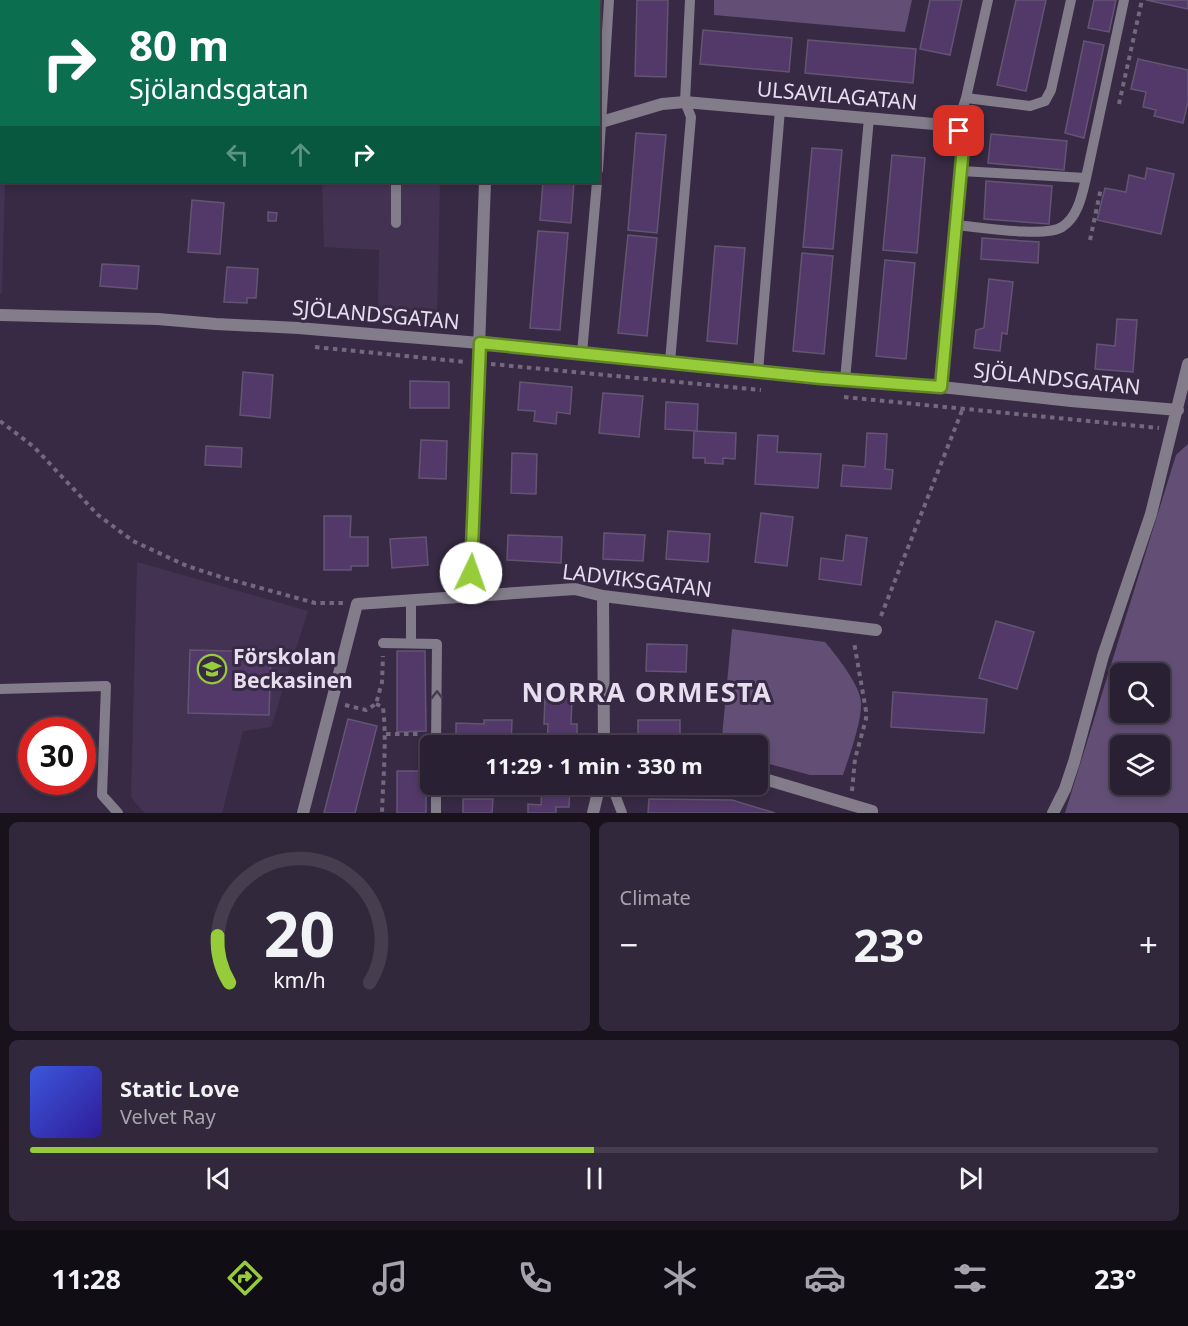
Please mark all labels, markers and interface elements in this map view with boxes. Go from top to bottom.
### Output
text: 80 m [129,16,229,73]
icon: right [30,24,108,102]
text: Sjölandsgatan [129,70,309,107]
street label: ULSAVILAGATAN [756,74,919,116]
pin [933,105,984,156]
icon: arrive [942,114,975,147]
icon: left [221,138,254,171]
icon: ahead [284,138,317,171]
icon: right [347,138,380,171]
street label: SJÖLANDSGATAN [291,293,461,335]
street label: SJÖLANDSGATAN [972,355,1142,401]
position arrow [439,541,503,605]
street label: LADVIKSGATAN [561,557,714,603]
place label: Förskolan Beckasinen [233,642,353,694]
school or university icon: Förskolan Beckasinen [196,653,228,685]
map controls [1110,663,1170,795]
button: search [1110,663,1170,723]
district label: NORRA ORMESTA [522,673,772,710]
one-way arrow [431,690,443,699]
speed limit sign: 30 [18,717,96,795]
button: layers [1110,735,1170,795]
text: 11:29 · 1 min · 330 m [485,750,703,780]
text: Climate [620,884,691,911]
text: 20 [264,890,335,975]
text: 23° [853,914,924,975]
text: − [620,922,638,967]
text: + [1139,922,1158,967]
text: km/h [273,966,326,995]
text: Static Love [120,1073,239,1103]
text: Velvet Ray [120,1103,216,1130]
icon: previous [202,1162,235,1195]
icon: pause [578,1162,611,1195]
icon: next [954,1162,987,1195]
icon: directions [224,1257,266,1299]
icon: music [369,1257,411,1299]
icon: phone [514,1257,556,1299]
icon: climate [659,1257,701,1299]
icon: car [804,1257,846,1299]
icon: filters [949,1257,991,1299]
text: 11:28 [52,1260,121,1297]
text: 23° [1094,1260,1136,1297]

